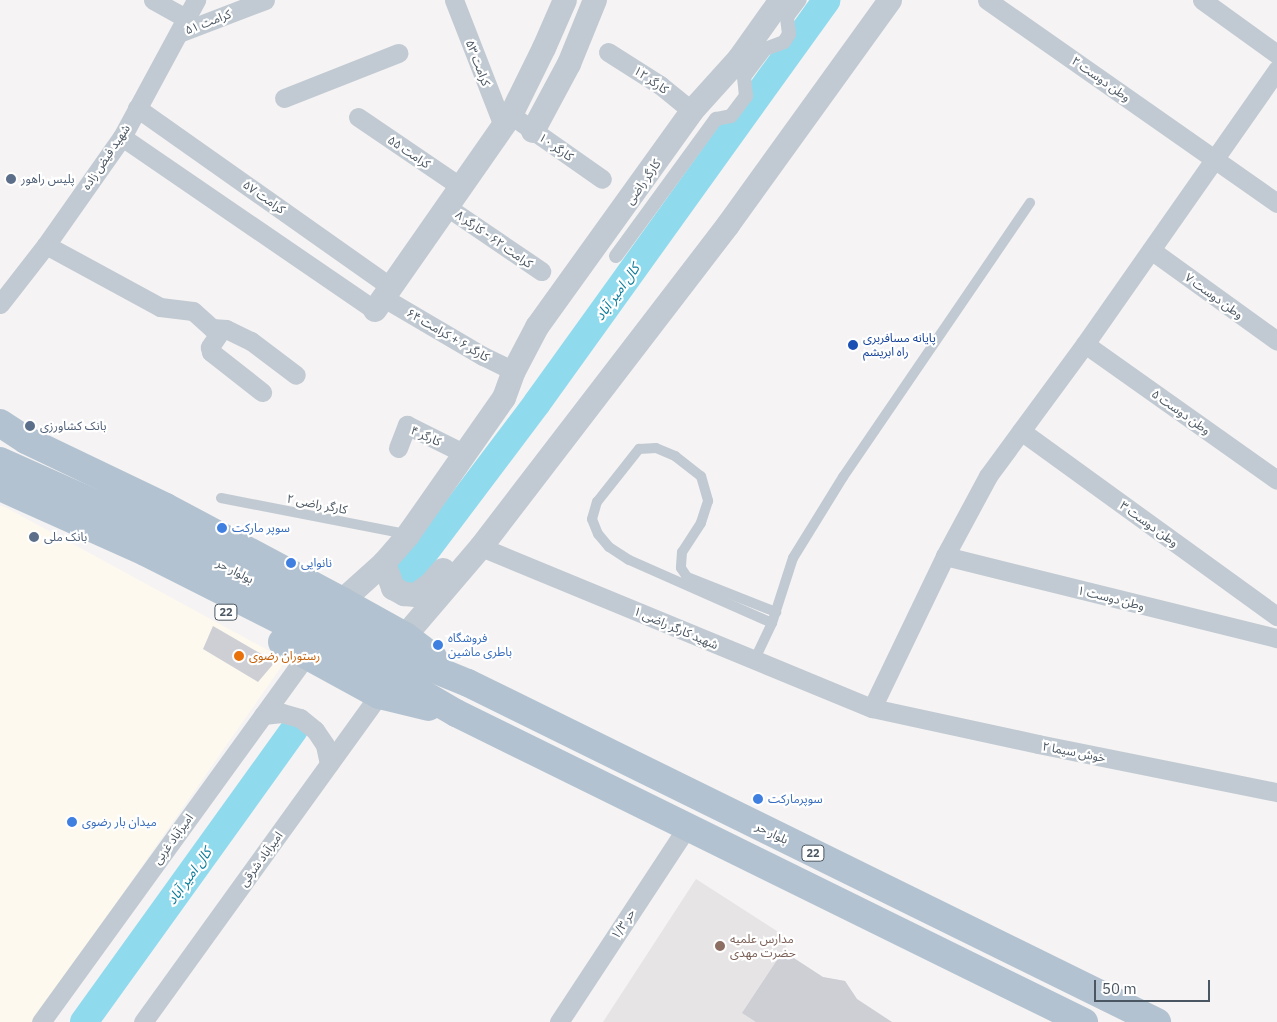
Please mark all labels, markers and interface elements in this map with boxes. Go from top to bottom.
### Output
street label: کرامت ۵۱ [183,7,233,37]
street label: کرامت ۵۳ [463,38,493,88]
street label: وطن دوست ۲ [1069,53,1133,105]
street label: کارگر ۱۲ [631,63,671,97]
street label: شهید فیض زاده [79,122,133,192]
street label: کارگر ۱۰ [536,130,576,164]
street label: کرامت ۵۵ [385,133,433,171]
street label: کارگر راضی [622,157,664,207]
place label: پلیس راهور [21,172,75,186]
marker: پلیس راهور [5,173,17,185]
street label: کرامت ۵۷ [240,177,288,217]
street label: کرامت ۶۲ - کارگر ۸ [453,207,535,271]
water label: کال امیر آباد [591,261,643,323]
street label: وطن دوست ۷ [1182,270,1246,322]
street label: کارگر ۶ + کرامت ۶۴ [404,306,492,364]
place label: پایانه مسافربری راه ابریشم [863,331,936,359]
marker: پایانه مسافربری راه ابریشم [847,339,859,351]
street label: وطن دوست ۵ [1149,386,1213,438]
place label: بانک کشاورزی [40,419,106,433]
marker: بانک کشاورزی [24,420,36,432]
street label: کارگر ۴ [409,423,443,449]
street label: کارگر راضی ۲ [286,491,348,517]
street label: وطن دوست ۳ [1117,498,1181,550]
place label: سوپر مارکت [232,521,290,535]
marker: سوپر مارکت [216,522,228,534]
place label: بانک ملی [44,530,87,544]
marker: بانک ملی [28,531,40,543]
street label: بولوار حر [214,556,256,586]
place label: نانوایی [301,556,332,570]
marker: نانوایی [285,557,297,569]
street label: وطن دوست ۱ [1076,583,1146,613]
road number: 22 [214,604,238,620]
street label: شهید کارگر راضی ۱ [632,604,720,652]
place label: فروشگاه باطری ماشین [448,631,512,659]
marker: فروشگاه باطری ماشین [432,639,444,651]
place label: رستوران رضوی [249,649,320,663]
marker: رستوران رضوی [233,650,245,662]
street label: خوش سیما ۲ [1041,739,1107,765]
place label: سوپرمارکت [768,792,823,806]
marker: سوپرمارکت [752,793,764,805]
street label: امیرآباد غربی [150,811,196,867]
place label: میدان بار رضوی [82,815,157,829]
marker: میدان بار رضوی [66,816,78,828]
street label: بلوار حر [753,819,791,847]
street label: امیرآباد شرقی [236,829,286,889]
road number: 22 [800,844,826,861]
water label: کال امیر آباد [163,845,215,907]
street label: حر ۱/۳ [608,906,638,942]
place label: مدارس علمیه حضرت مهدی [730,932,796,960]
marker: مدارس علمیه حضرت مهدی [714,940,726,952]
scale bar [1097,970,1213,1002]
text: 50 m [1102,979,1137,998]

